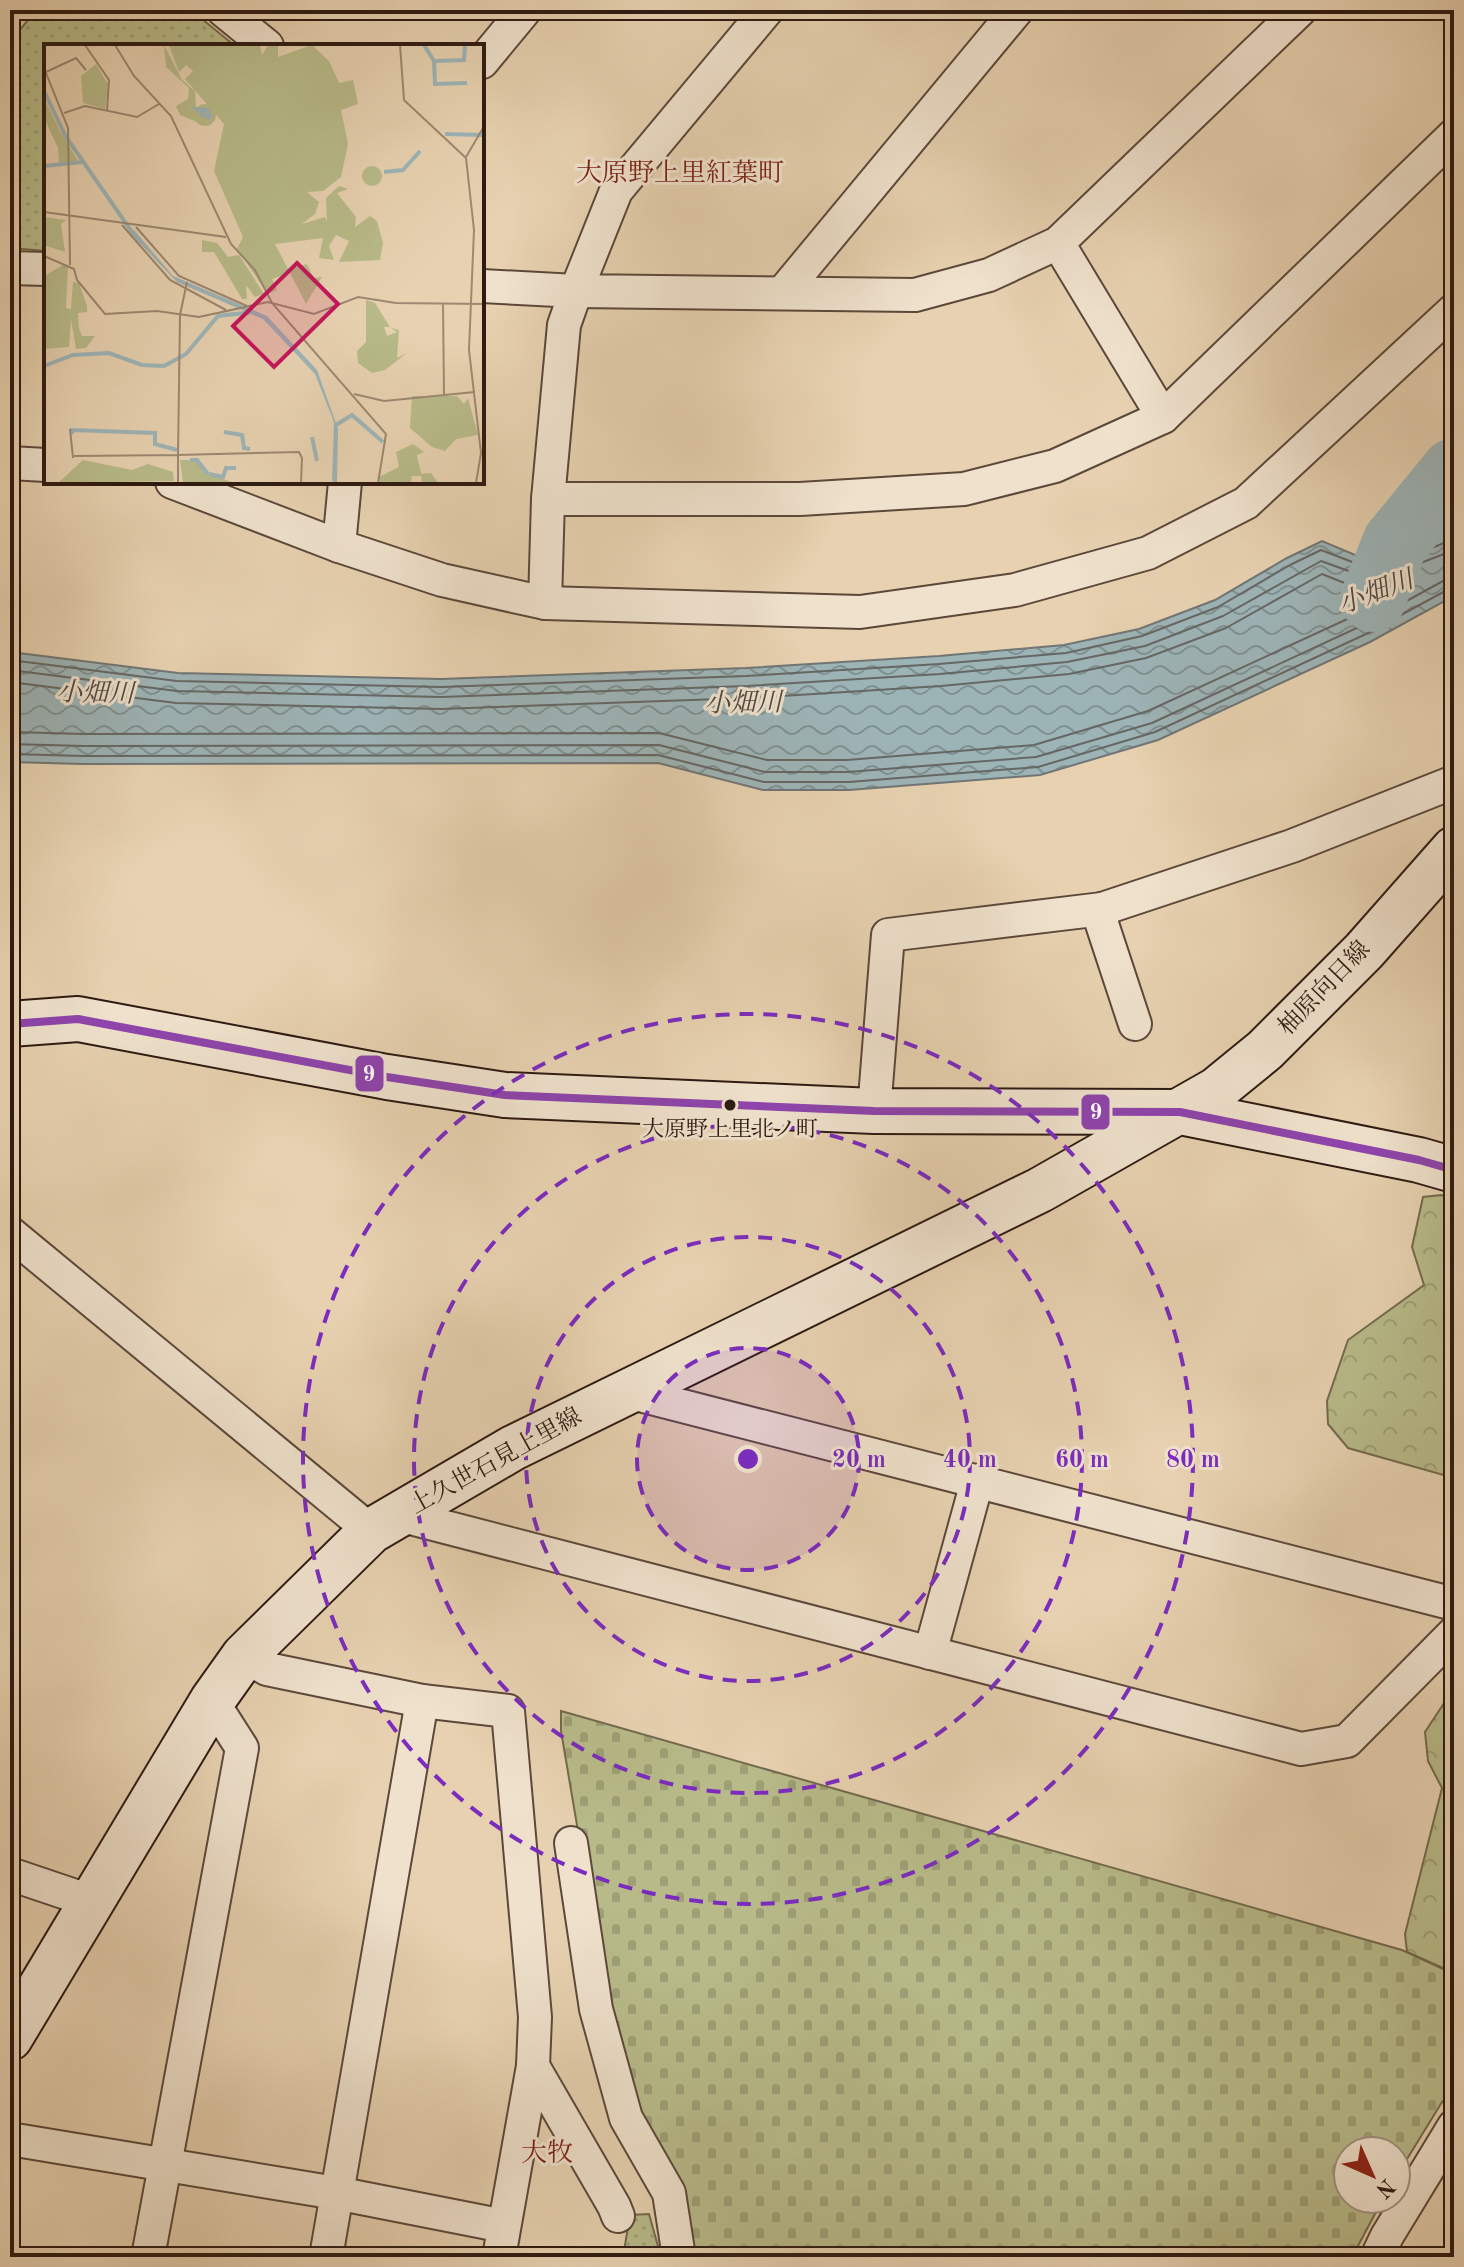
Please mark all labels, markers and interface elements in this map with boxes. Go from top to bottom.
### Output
inset map [44,44,484,484]
district label: 大原野上里紅葉町 [576,159,784,187]
water label: 小畑川 [1334,564,1420,619]
water label: 小畑川 [56,678,137,708]
water label: 小畑川 [704,688,785,718]
street label: 柚原向日線 [1273,935,1375,1040]
line badge: 9 [354,1054,385,1093]
text: 9 [363,1064,375,1086]
line badge: 9 [1080,1093,1111,1131]
marker: 大原野上里北ノ町 [722,1097,738,1113]
text: 9 [1090,1102,1102,1124]
place label: 大原野上里北ノ町 [642,1117,818,1141]
street label: 上久世石見上里線 [405,1402,586,1519]
centre of rings [734,1445,762,1473]
text: 20 m [832,1449,886,1473]
text: 40 m [943,1449,997,1473]
text: 60 m [1055,1449,1109,1473]
text: 80 m [1166,1449,1220,1473]
north arrow [1332,2135,1412,2215]
district label: 大牧 [521,2139,573,2167]
text: N [1371,2174,1398,2202]

